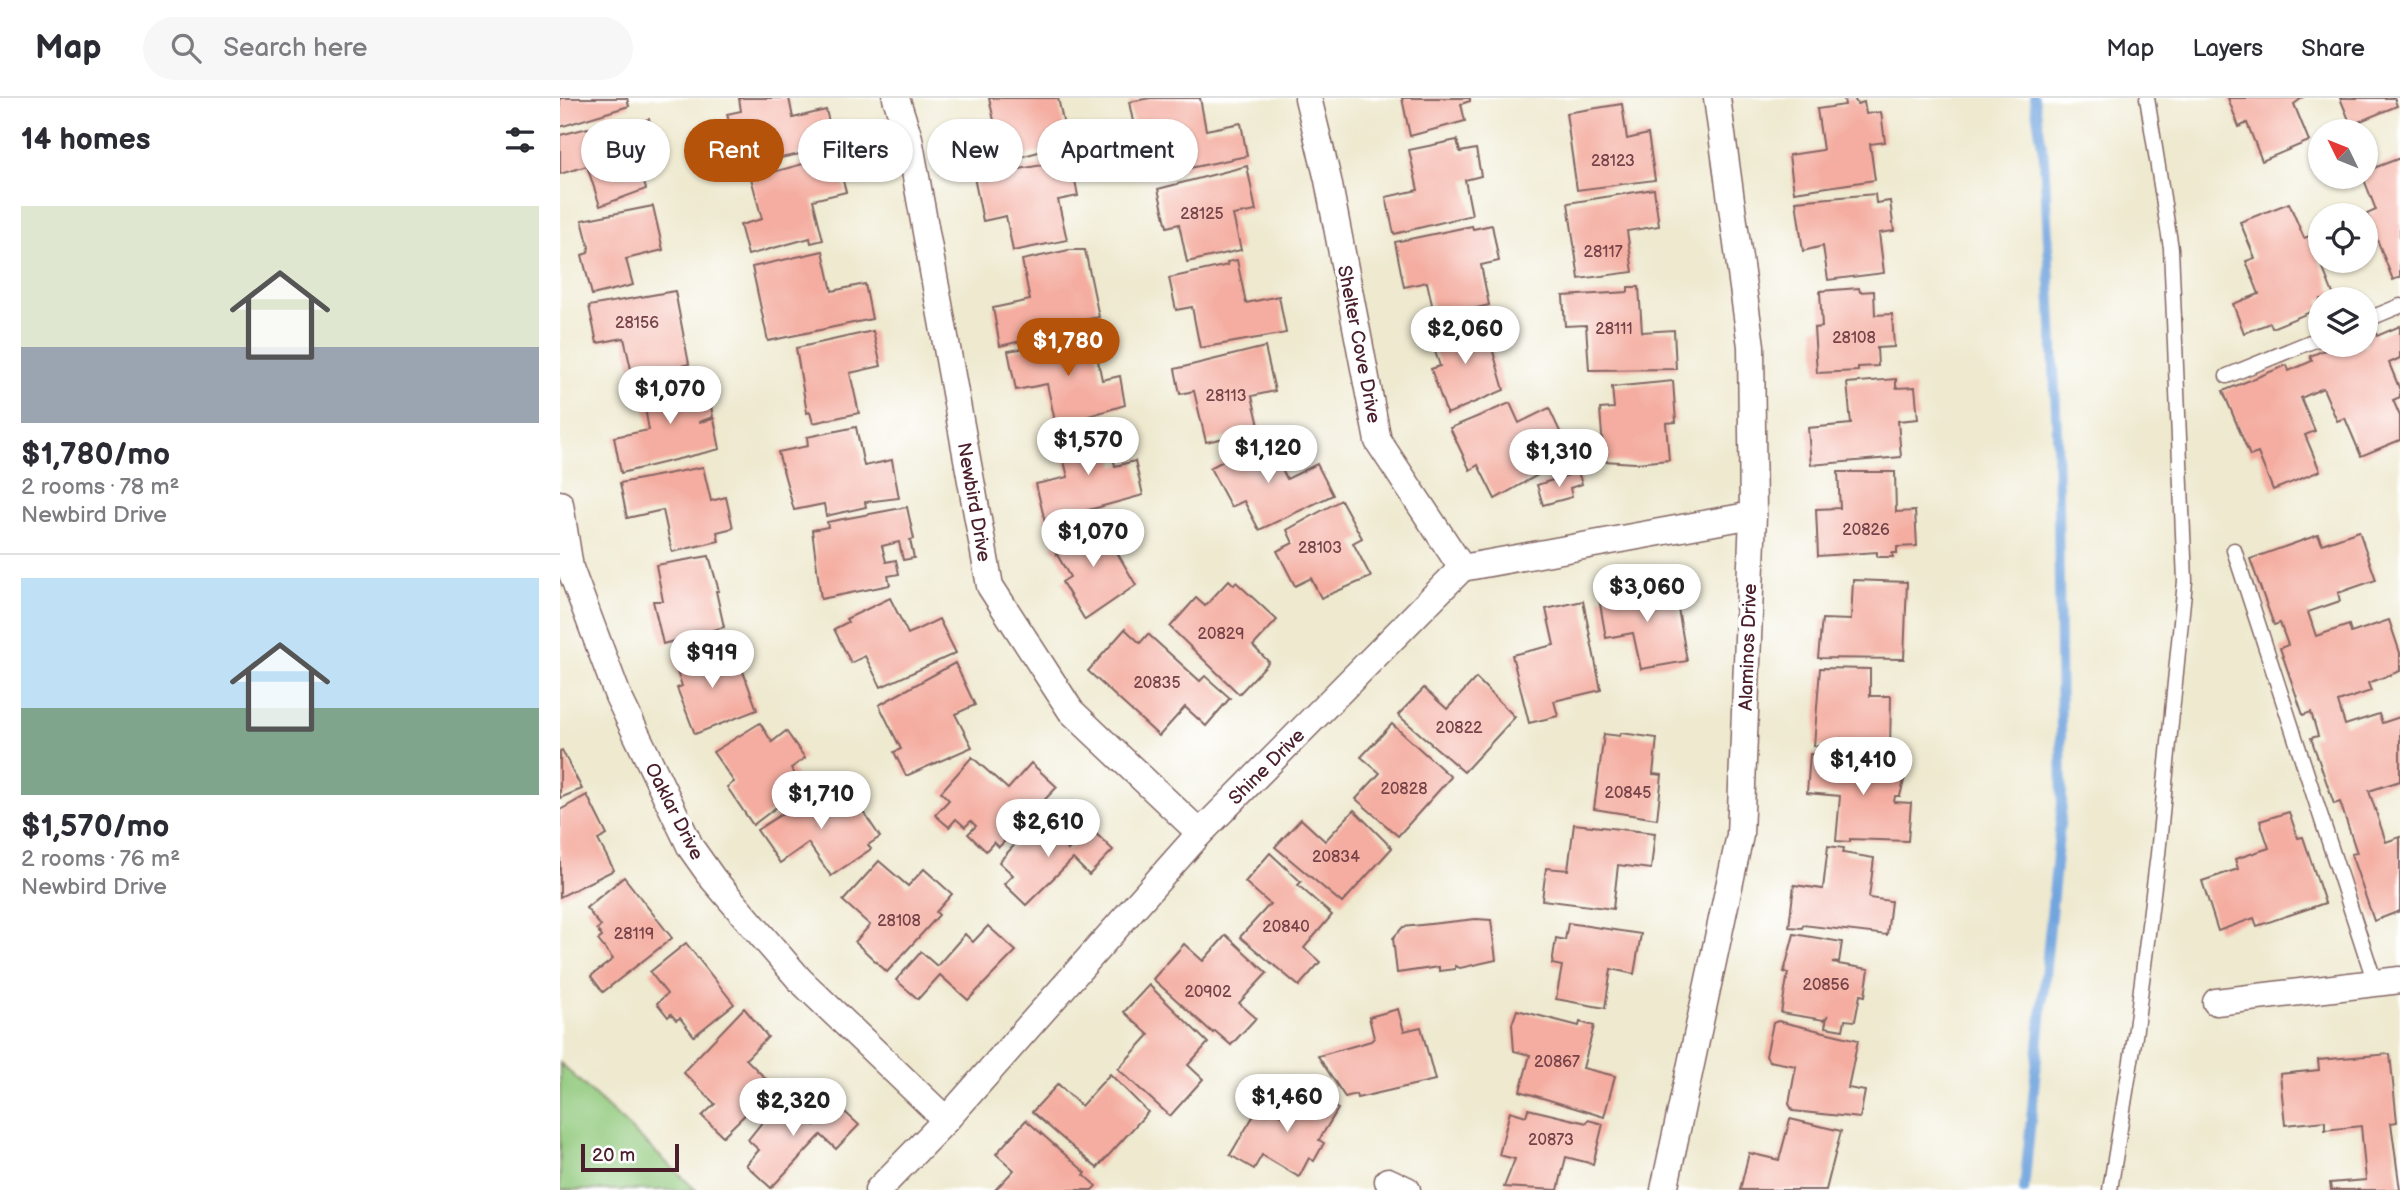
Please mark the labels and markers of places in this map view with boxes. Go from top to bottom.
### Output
pin: $2,060 [1408,306,1522,366]
pin: $1,780 [1011,318,1125,378]
pin: $1,070 [613,366,727,426]
pin: $1,570 [1031,418,1145,477]
pin: $1,120 [1211,426,1325,485]
pin: $1,310 [1502,430,1616,489]
pin: $1,070 [1036,510,1150,569]
pin: $3,060 [1590,564,1704,624]
pin: $919 [671,630,753,690]
pin: $1,410 [1806,738,1920,797]
pin: $1,710 [764,772,878,831]
pin: $2,610 [991,800,1105,859]
pin: $1,460 [1230,1074,1344,1134]
pin: $2,320 [736,1079,850,1138]

